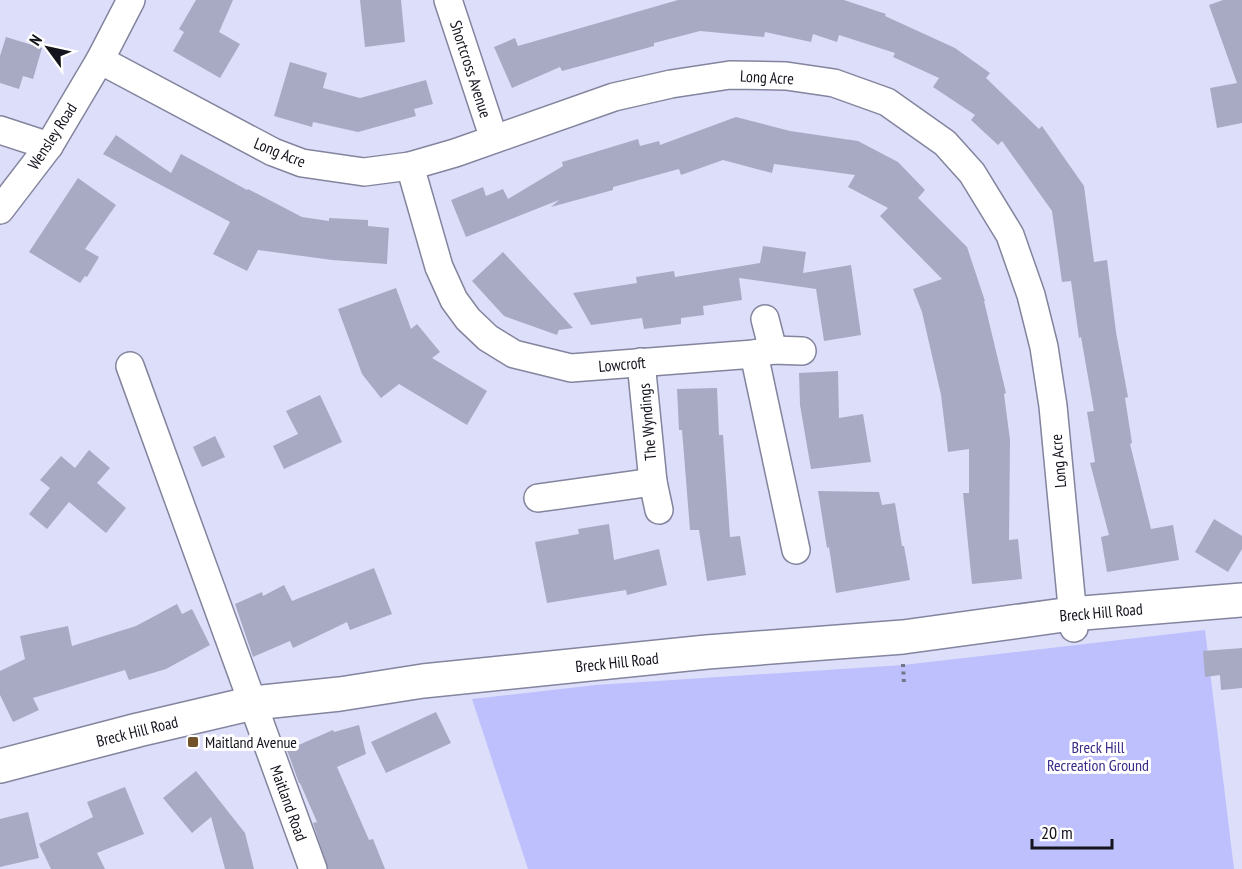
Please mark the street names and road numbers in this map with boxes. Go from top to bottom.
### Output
street label: Shortcross Avenue [446,18,496,120]
street label: Long Acre [740,66,794,88]
street label: Wensley Road [23,99,81,173]
street label: Long Acre [251,133,309,171]
street label: Lowcroft [598,352,647,376]
street label: The Wyndings [634,383,660,461]
street label: Long Acre [1046,433,1070,489]
street label: Breck Hill Road [1059,598,1144,626]
street label: Breck Hill Road [574,648,660,676]
street label: Breck Hill Road [94,711,180,751]
street label: Maitland Road [266,762,312,844]

